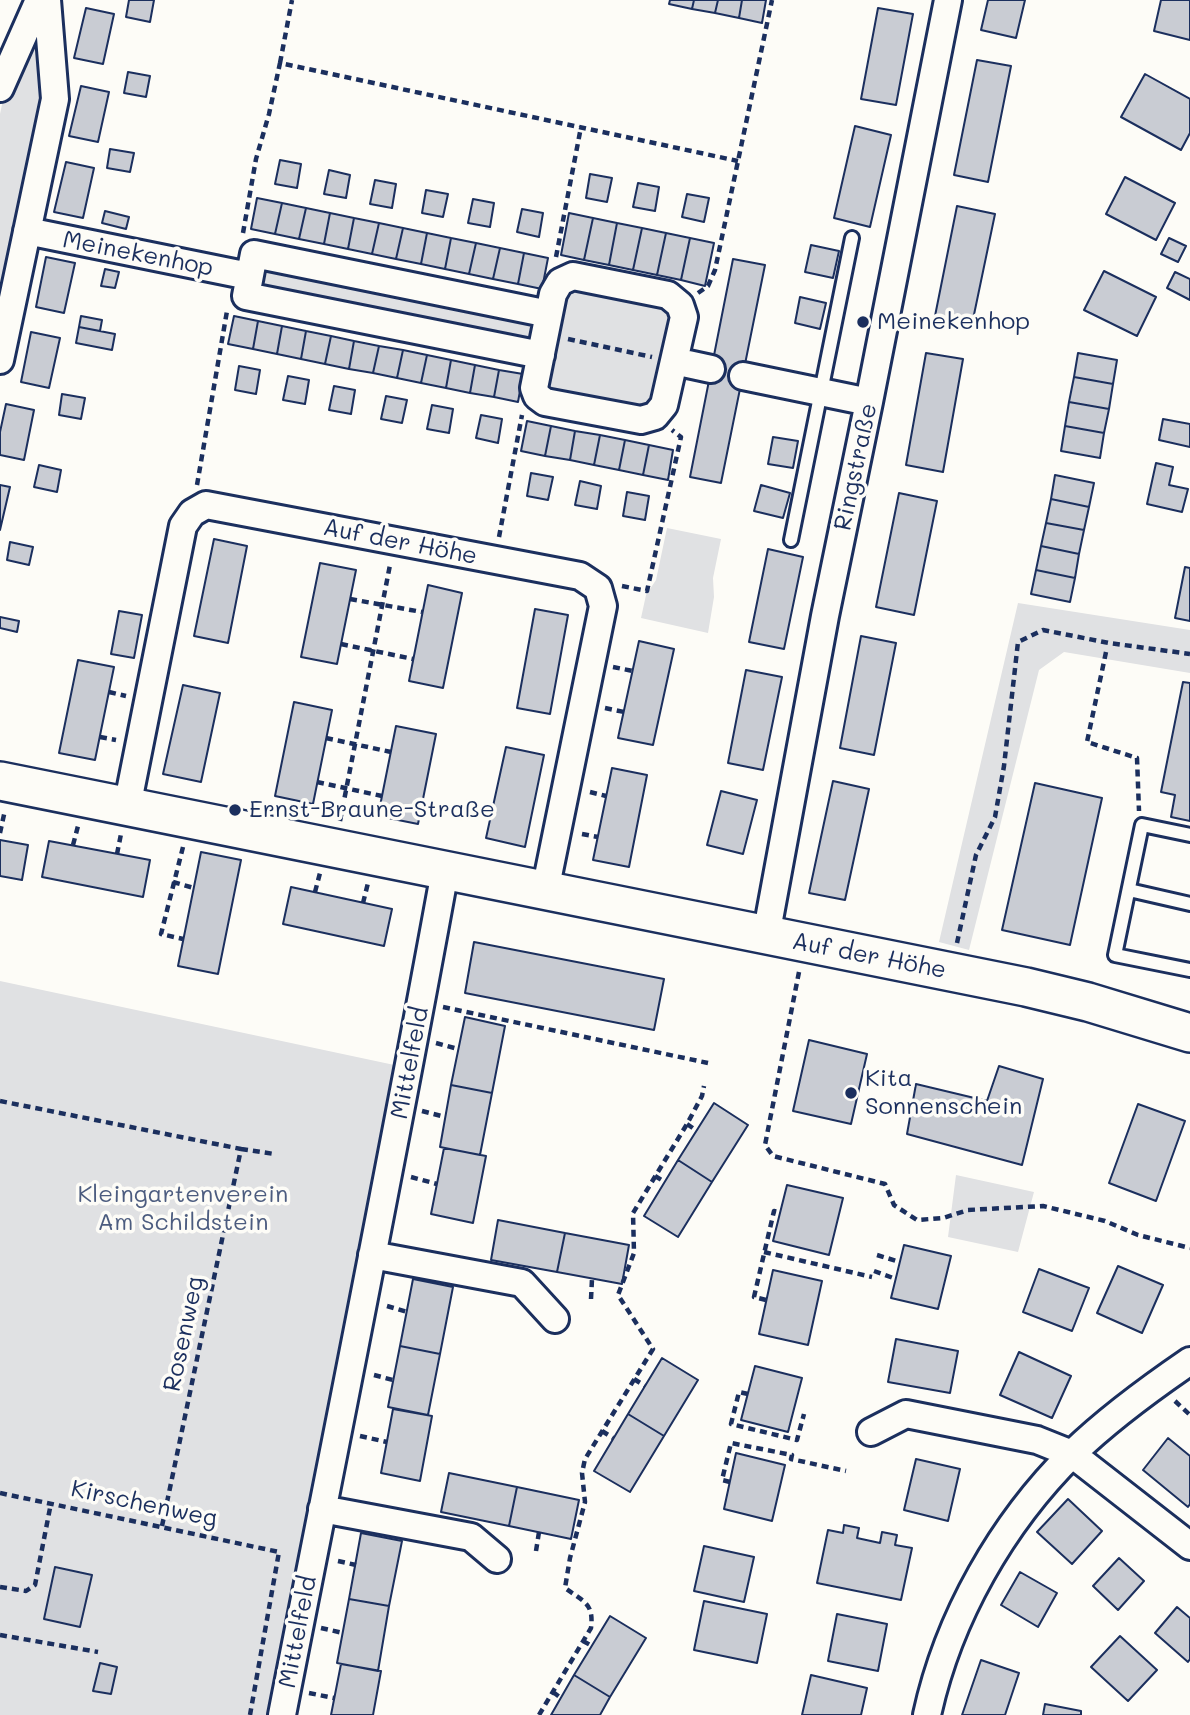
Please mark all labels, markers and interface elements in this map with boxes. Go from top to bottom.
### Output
street label: Meinekenhop [60,225,216,283]
place label: Meinekenhop [877,308,1030,336]
marker: Meinekenhop [855,314,871,330]
street label: Ringstraße [828,401,884,533]
street label: Auf der Höhe [321,513,479,571]
place label: Ernst-Braune-Straße [249,796,495,824]
marker: Ernst-Braune-Straße [227,802,243,818]
street label: Auf der Höhe [790,927,948,985]
street label: Mittelfeld [385,1004,435,1122]
place label: Kita Sonnenschein [865,1065,1022,1121]
marker: Kita Sonnenschein [843,1085,859,1101]
park label: Kleingartenverein Am Schildstein [78,1181,288,1237]
street label: Rosenweg [158,1274,210,1394]
street label: Kirschenweg [68,1474,220,1534]
street label: Mittelfeld [273,1573,323,1691]

